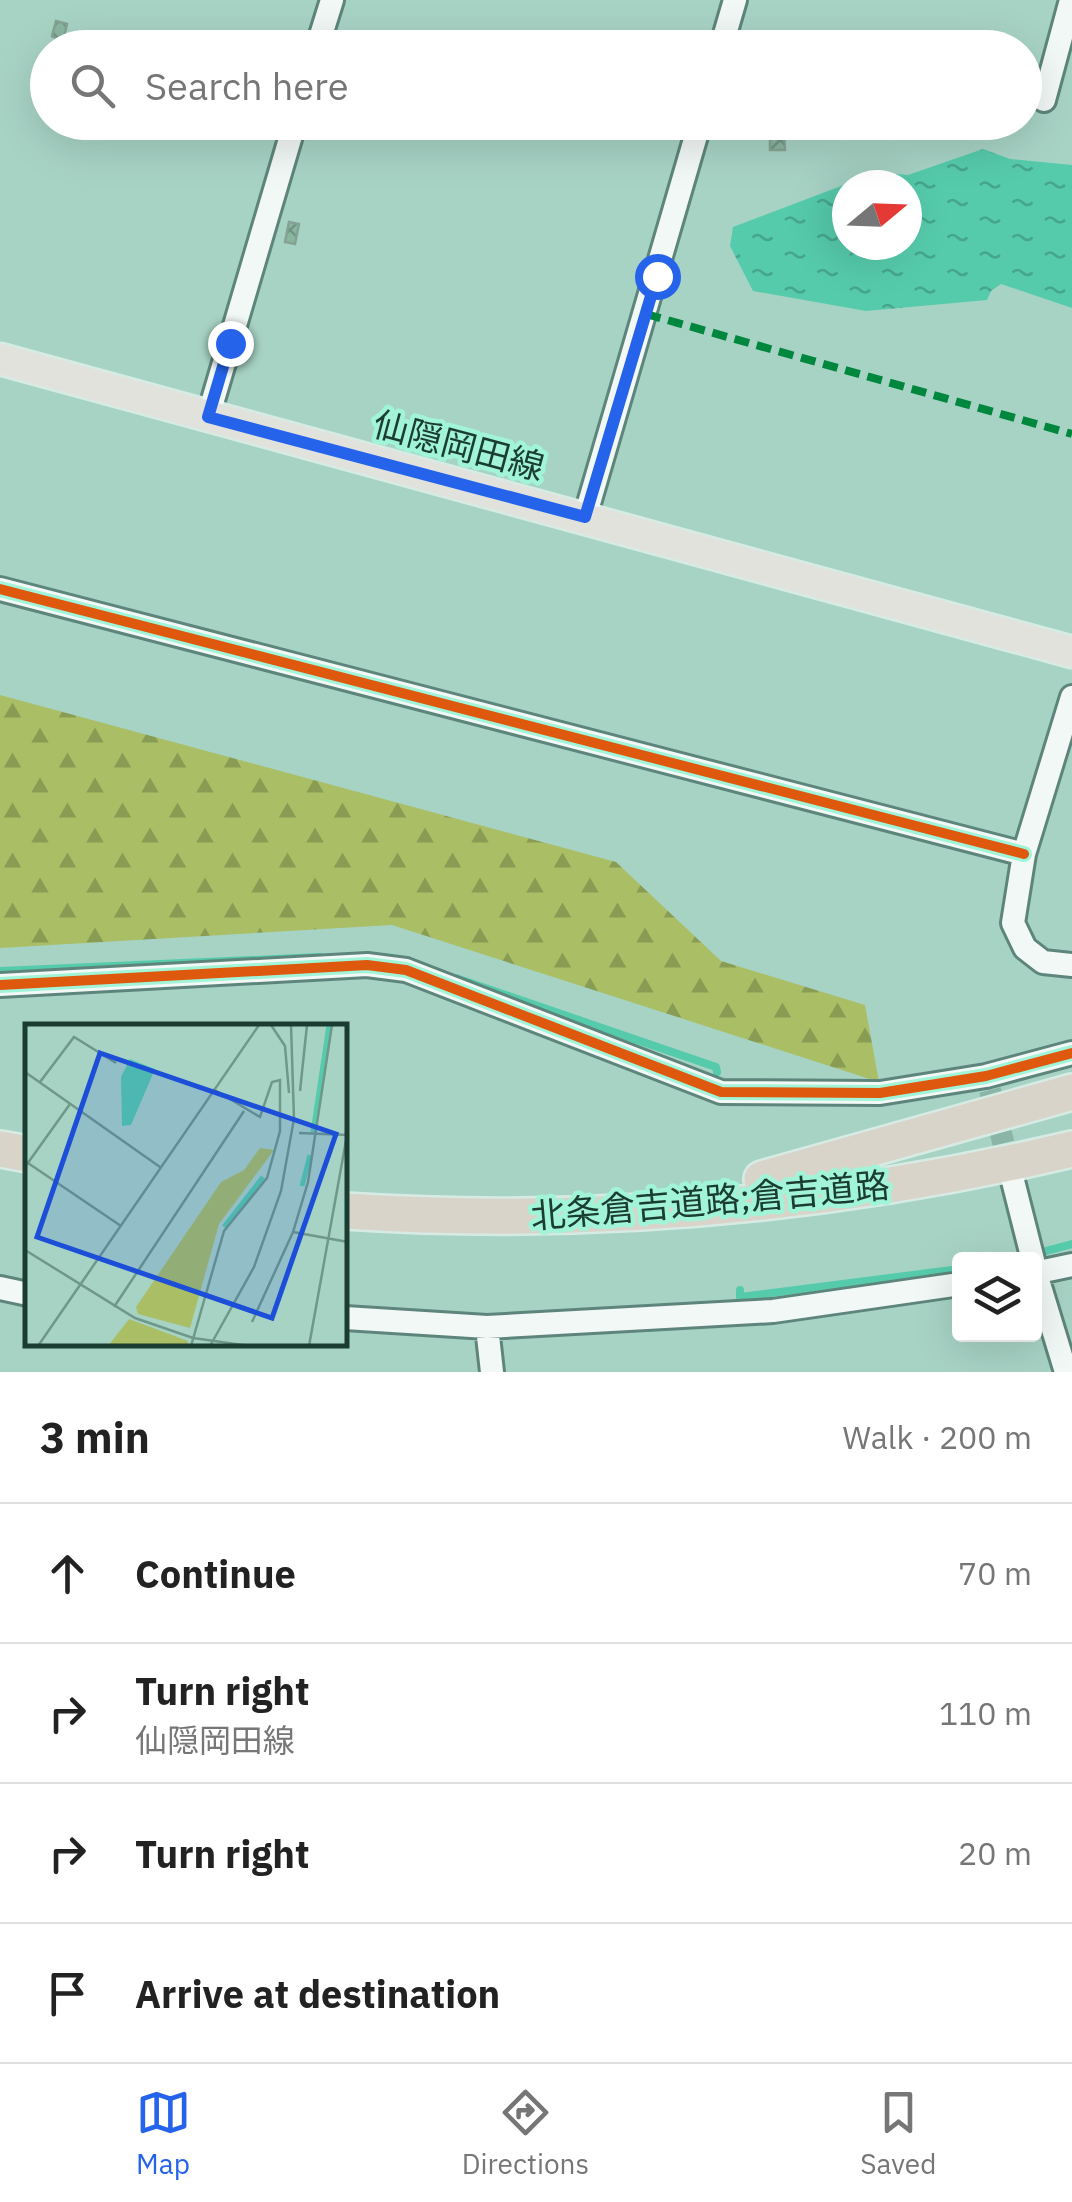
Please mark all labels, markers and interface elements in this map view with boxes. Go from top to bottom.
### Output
search box [30,30,1042,140]
icon: search [65,58,120,113]
text: Search here [145,61,349,110]
north arrow [832,170,922,260]
route start [635,254,681,300]
route end [208,321,254,367]
street label: 仙隠岡田線 [369,400,549,490]
inset map [25,1024,348,1347]
street label: 北条倉吉道路;倉吉道路 [529,1161,891,1239]
map controls [952,1252,1042,1342]
button: layers [952,1252,1042,1342]
text: 3 min [40,1410,150,1465]
text: Walk · 200 m [843,1416,1032,1458]
icon: ahead [40,1546,95,1601]
text: Continue [135,1549,296,1598]
text: 70 m [958,1552,1032,1594]
text: Turn right [135,1666,310,1715]
icon: right [40,1686,95,1741]
text: 110 m [939,1692,1032,1734]
text: 仙隠岡田線 [135,1719,295,1761]
icon: right [40,1826,95,1881]
text: Turn right [135,1829,310,1878]
text: 20 m [958,1832,1032,1874]
icon: arrive [40,1966,95,2021]
text: Arrive at destination [135,1969,500,2018]
tab: Map [136,2085,191,2182]
tab: Directions [462,2085,589,2182]
tab: Saved [860,2085,936,2182]

